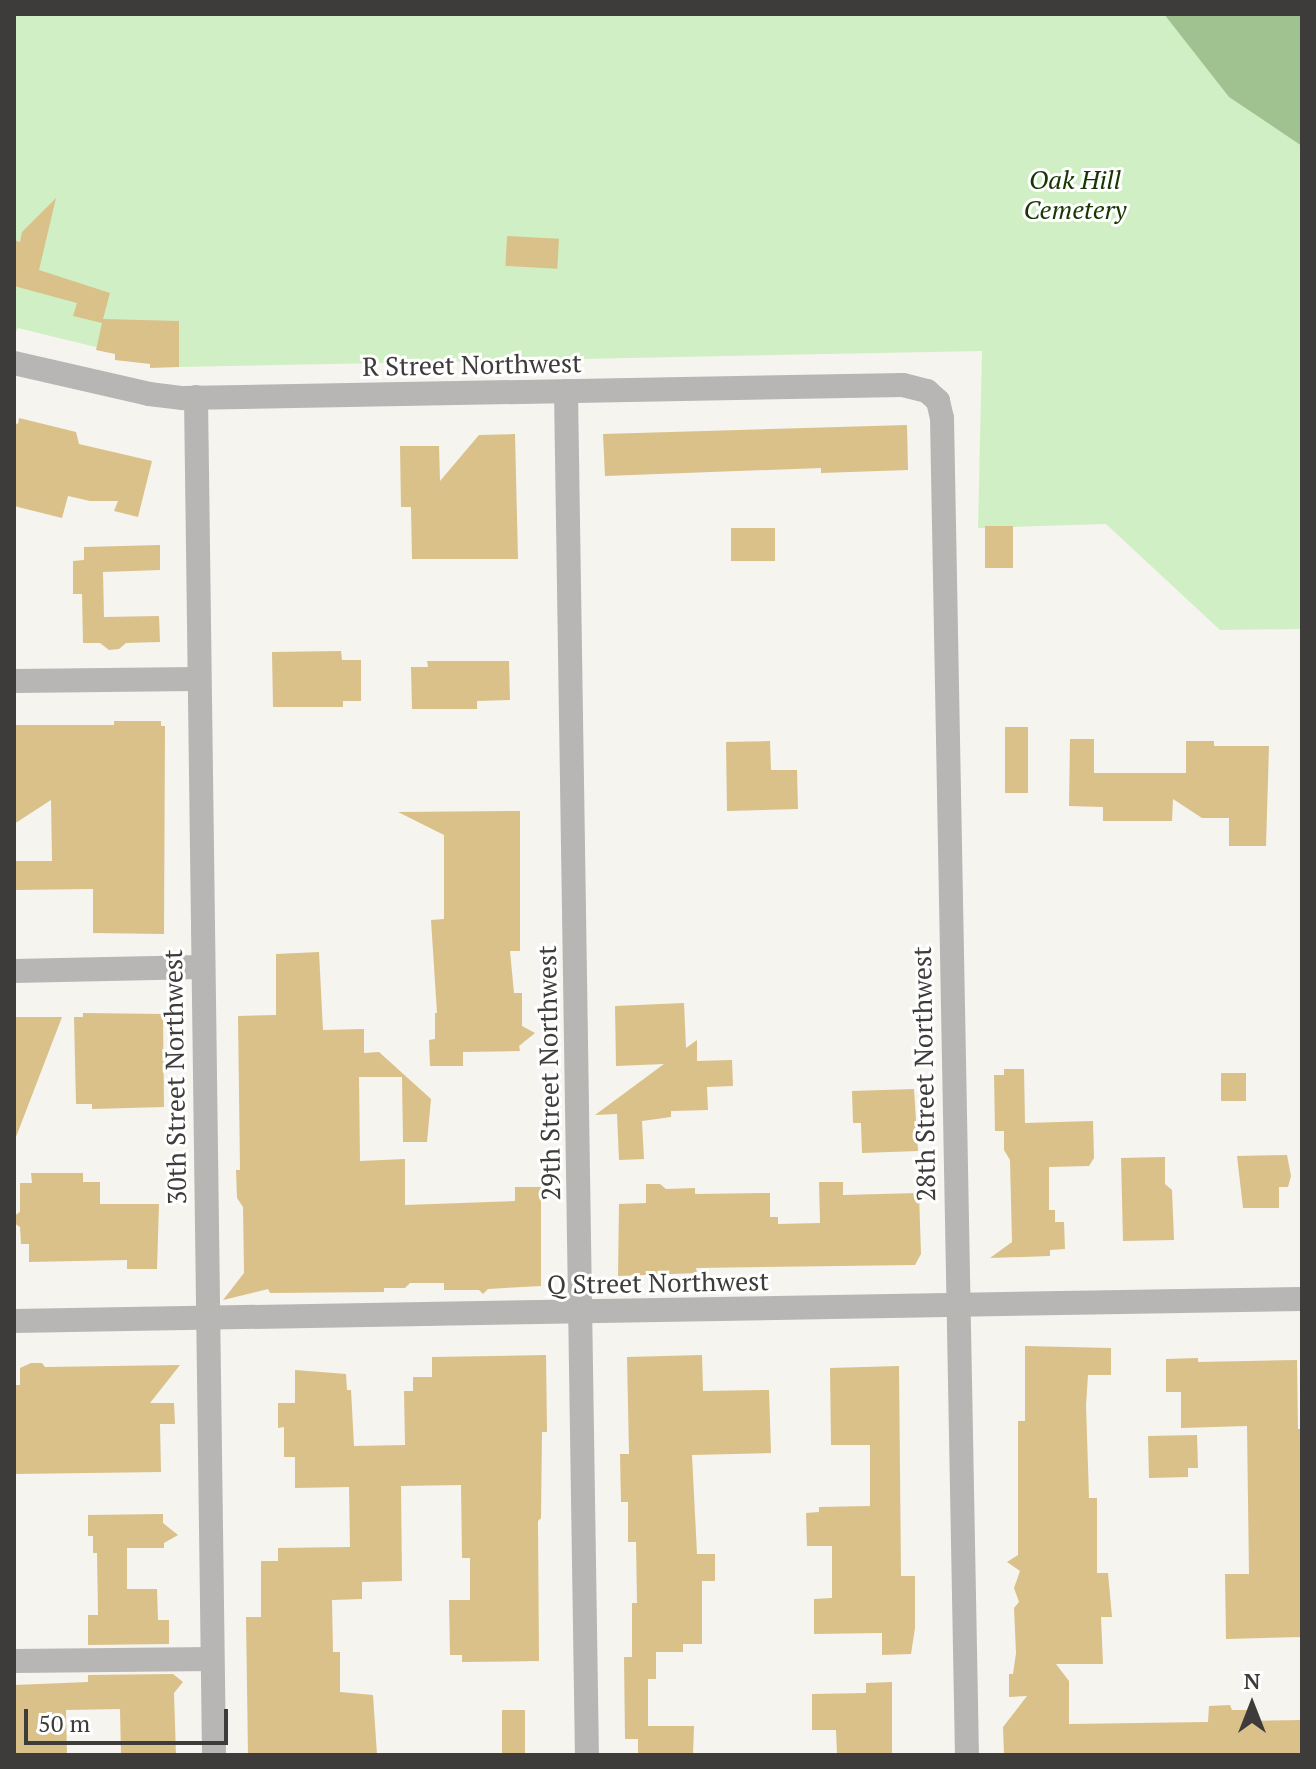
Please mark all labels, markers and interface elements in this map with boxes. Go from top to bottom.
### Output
park label: Oak Hill Cemetery [1024,164,1126,226]
street label: R Street Northwest [362,347,582,383]
street label: 29th Street Northwest [531,945,567,1201]
street label: 28th Street Northwest [906,946,942,1202]
street label: 30th Street Northwest [157,949,193,1205]
street label: Q Street Northwest [547,1265,769,1301]
north arrow [1212,1665,1292,1745]
text: N [1244,1666,1260,1695]
scale bar [28,1693,232,1743]
text: 50 m [38,1707,90,1739]

